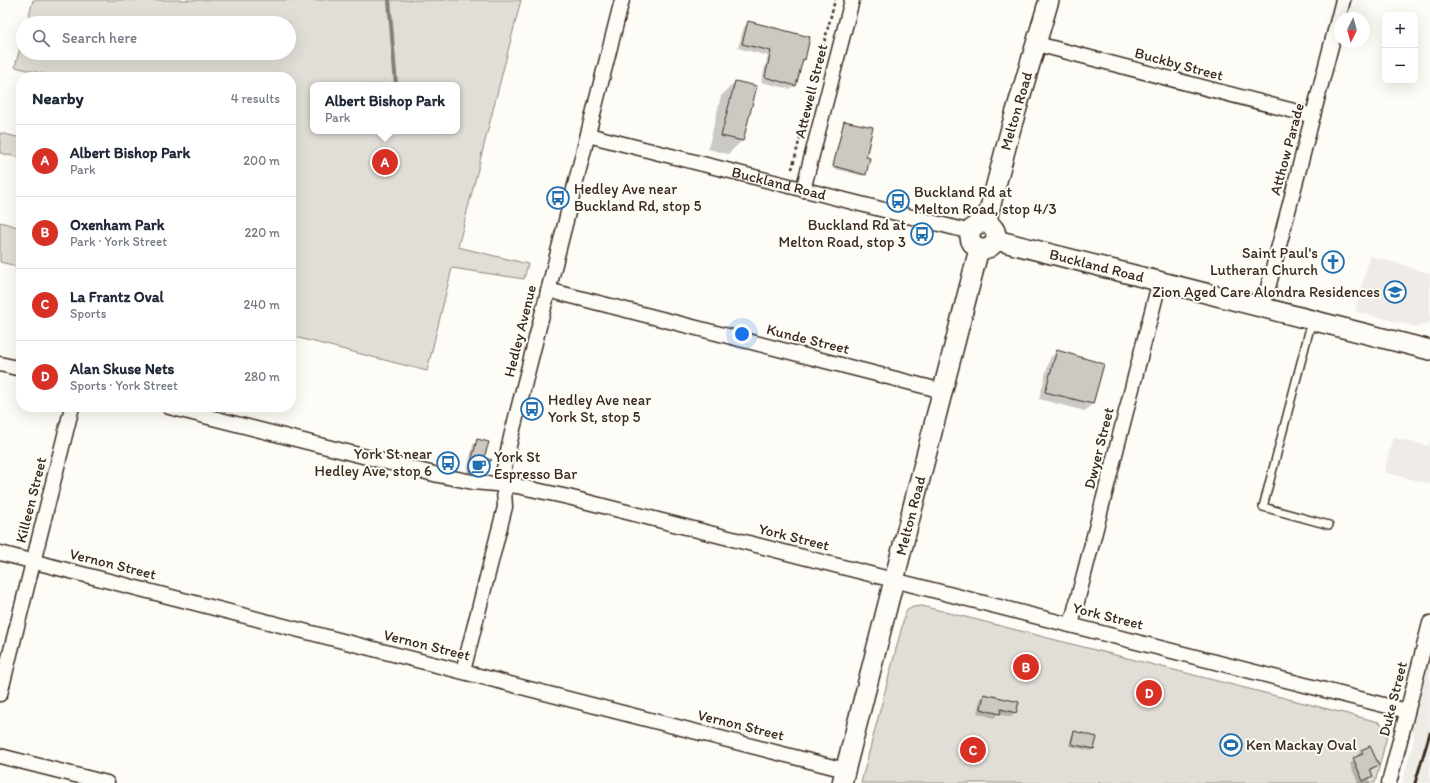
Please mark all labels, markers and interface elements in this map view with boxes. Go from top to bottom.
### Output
north arrow [1334,12,1370,48]
map controls [1382,12,1418,84]
button: + [1382,12,1418,48]
search box [16,16,296,60]
icon: search [30,27,52,49]
text: Search here [62,29,137,47]
street label: Attewell Street [791,42,831,140]
street label: Buckby Street [1133,44,1226,85]
button: − [1382,48,1418,84]
street label: Melton Road [996,69,1036,152]
popup [310,82,460,134]
text: Nearby [32,88,84,108]
text: 4 results [231,91,280,106]
text: Albert Bishop Park [325,92,445,110]
street label: Atthow Parade [1266,101,1308,197]
text: Park [325,110,350,125]
text: Albert Bishop Park [70,144,190,162]
pin: A [372,147,398,177]
text: A [41,153,49,168]
text: 200 m [243,153,280,168]
text: Park [70,162,96,177]
street label: Buckland Road [730,163,828,204]
place label: Hedley Ave near Buckland Rd, stop 5 [574,180,702,215]
place label: Buckland Rd at Melton Road, stop 4/3 [914,183,1057,218]
bus stop icon: Hedley Ave near Buckland Rd, stop 5 [545,185,571,211]
bus stop icon: Buckland Rd at Melton Road, stop 4/3 [885,188,911,214]
text: Oxenham Park [70,216,164,234]
place label: Buckland Rd at Melton Road, stop 3 [779,216,906,251]
bus stop icon: Buckland Rd at Melton Road, stop 3 [909,221,935,247]
text: B [41,225,49,240]
text: 220 m [244,225,280,240]
text: Park · York Street [70,234,167,249]
place label: Saint Paul's Lutheran Church [1210,244,1318,279]
street label: Buckland Road [1048,245,1146,286]
church icon: Saint Paul's Lutheran Church [1320,249,1346,275]
school or university icon: Zion Aged Care Alondra Residences [1382,279,1408,305]
street label: Hedley Avenue [500,283,540,379]
place label: Zion Aged Care Alondra Residences [1152,283,1380,301]
text: La Frantz Oval [70,288,164,306]
text: C [41,297,49,312]
text: 240 m [243,297,280,312]
text: Sports [70,306,106,321]
street label: Kunde Street [765,320,852,358]
your location [732,324,752,344]
text: Alan Skuse Nets [70,360,174,378]
text: D [41,369,49,384]
text: 280 m [244,369,280,384]
text: Sports · York Street [70,378,178,393]
place label: Hedley Ave near York St, stop 5 [548,391,651,426]
bus stop icon: Hedley Ave near York St, stop 5 [519,396,545,422]
street label: Dwyer Street [1080,405,1118,491]
place label: York St near Hedley Ave, stop 6 [315,445,432,480]
place label: York St Espresso Bar [494,448,577,483]
bus stop icon: York St near Hedley Ave, stop 6 [435,450,461,476]
cafe icon: York St Espresso Bar [466,453,492,479]
street label: Killeen Street [12,455,50,545]
street label: Melton Road [892,473,930,557]
street label: York Street [757,520,832,555]
street label: Vernon Street [68,545,158,584]
street label: York Street [1071,599,1146,634]
street label: Vernon Street [382,626,472,665]
pin: B [1013,652,1039,682]
street label: Duke Street [1375,659,1411,738]
pin: D [1136,678,1162,708]
street label: Vernon Street [696,706,786,745]
sports icon: Ken Mackay Oval [1218,732,1244,758]
pin: C [960,735,986,765]
place label: Ken Mackay Oval [1246,736,1357,754]

